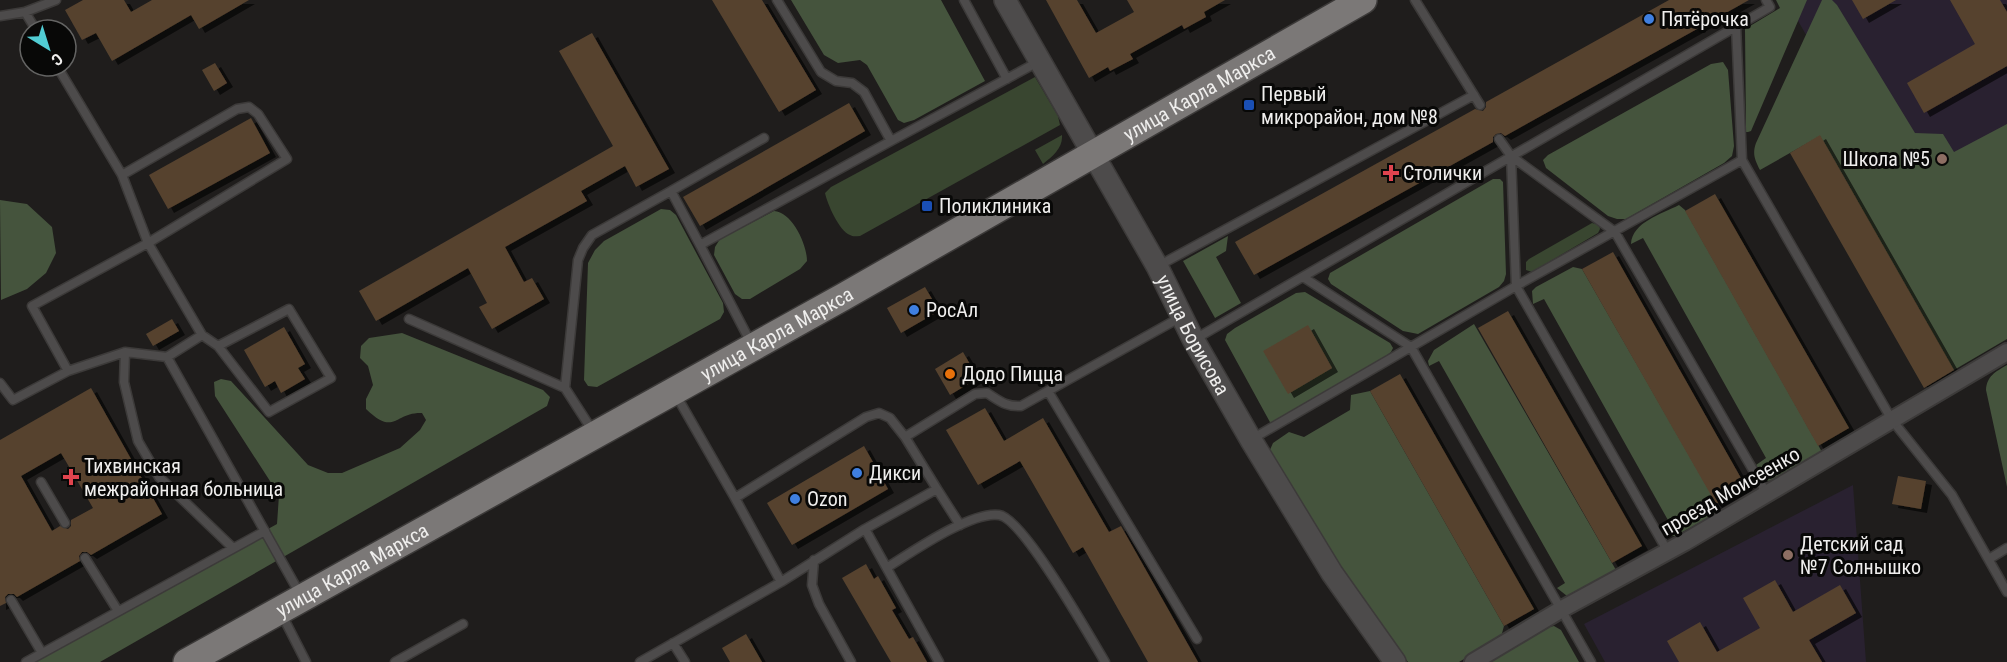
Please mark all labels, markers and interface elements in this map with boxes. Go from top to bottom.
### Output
place label: Пятёрочка [1661,7,1749,31]
marker: Пятёрочка [1642,12,1656,26]
north arrow [18,18,78,78]
street label: улица Карла Маркса [1119,41,1279,146]
text: С [47,49,66,70]
place label: Первый микрорайон, дом №8 [1261,82,1438,129]
marker: Первый микрорайон, дом №8 [1242,98,1256,112]
place label: Школа №5 [1842,147,1930,171]
marker: Школа №5 [1935,152,1949,166]
place label: Столички [1403,161,1482,185]
marker: Столички [1384,166,1398,180]
place label: Поликлиника [939,194,1051,218]
marker: Поликлиника [920,199,934,213]
street label: улица Борисова [1151,271,1235,399]
street label: улица Карла Маркса [696,282,857,386]
place label: РосАл [926,298,978,322]
marker: РосАл [907,303,921,317]
place label: Додо Пицца [962,362,1063,386]
marker: Додо Пицца [943,367,957,381]
street label: проезд Моисеенко [1656,441,1804,541]
place label: Тихвинская межрайонная больница [84,454,283,501]
place label: Дикси [869,461,921,485]
marker: Дикси [850,466,864,480]
marker: Тихвинская межрайонная больница [62,468,80,486]
place label: Ozon [807,487,847,511]
marker: Ozon [788,492,802,506]
street label: улица Карла Маркса [272,518,433,622]
place label: Детский сад №7 Солнышко [1800,532,1921,579]
marker: Детский сад №7 Солнышко [1781,548,1795,562]

